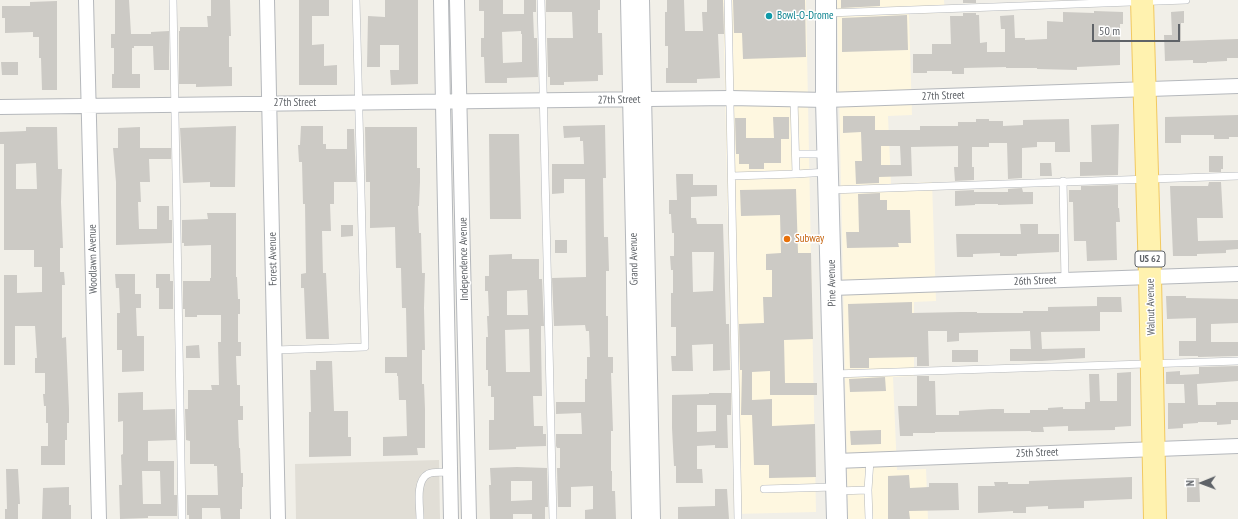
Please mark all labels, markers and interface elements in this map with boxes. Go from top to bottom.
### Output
place label: Bowl-O-Drome [777,9,834,23]
marker: Bowl-O-Drome [764,11,774,21]
scale bar [1094,16,1182,42]
text: 50 m [1099,23,1120,38]
street label: 27th Street [921,89,965,103]
street label: 27th Street [597,93,641,107]
street label: 27th Street [274,96,316,110]
street label: Independence Avenue [457,217,471,301]
street label: Woodlawn Avenue [86,224,100,294]
street label: Forest Avenue [266,232,280,286]
place label: Subway [795,232,824,246]
street label: Grand Avenue [627,233,641,285]
marker: Subway [782,234,792,244]
road number: US 62 [1135,251,1165,267]
street label: Pine Avenue [825,259,839,307]
street label: 26th Street [1013,274,1057,288]
street label: Walnut Avenue [1144,279,1158,335]
street label: 25th Street [1015,446,1059,460]
north arrow [1182,463,1222,503]
text: N [1183,480,1197,486]

